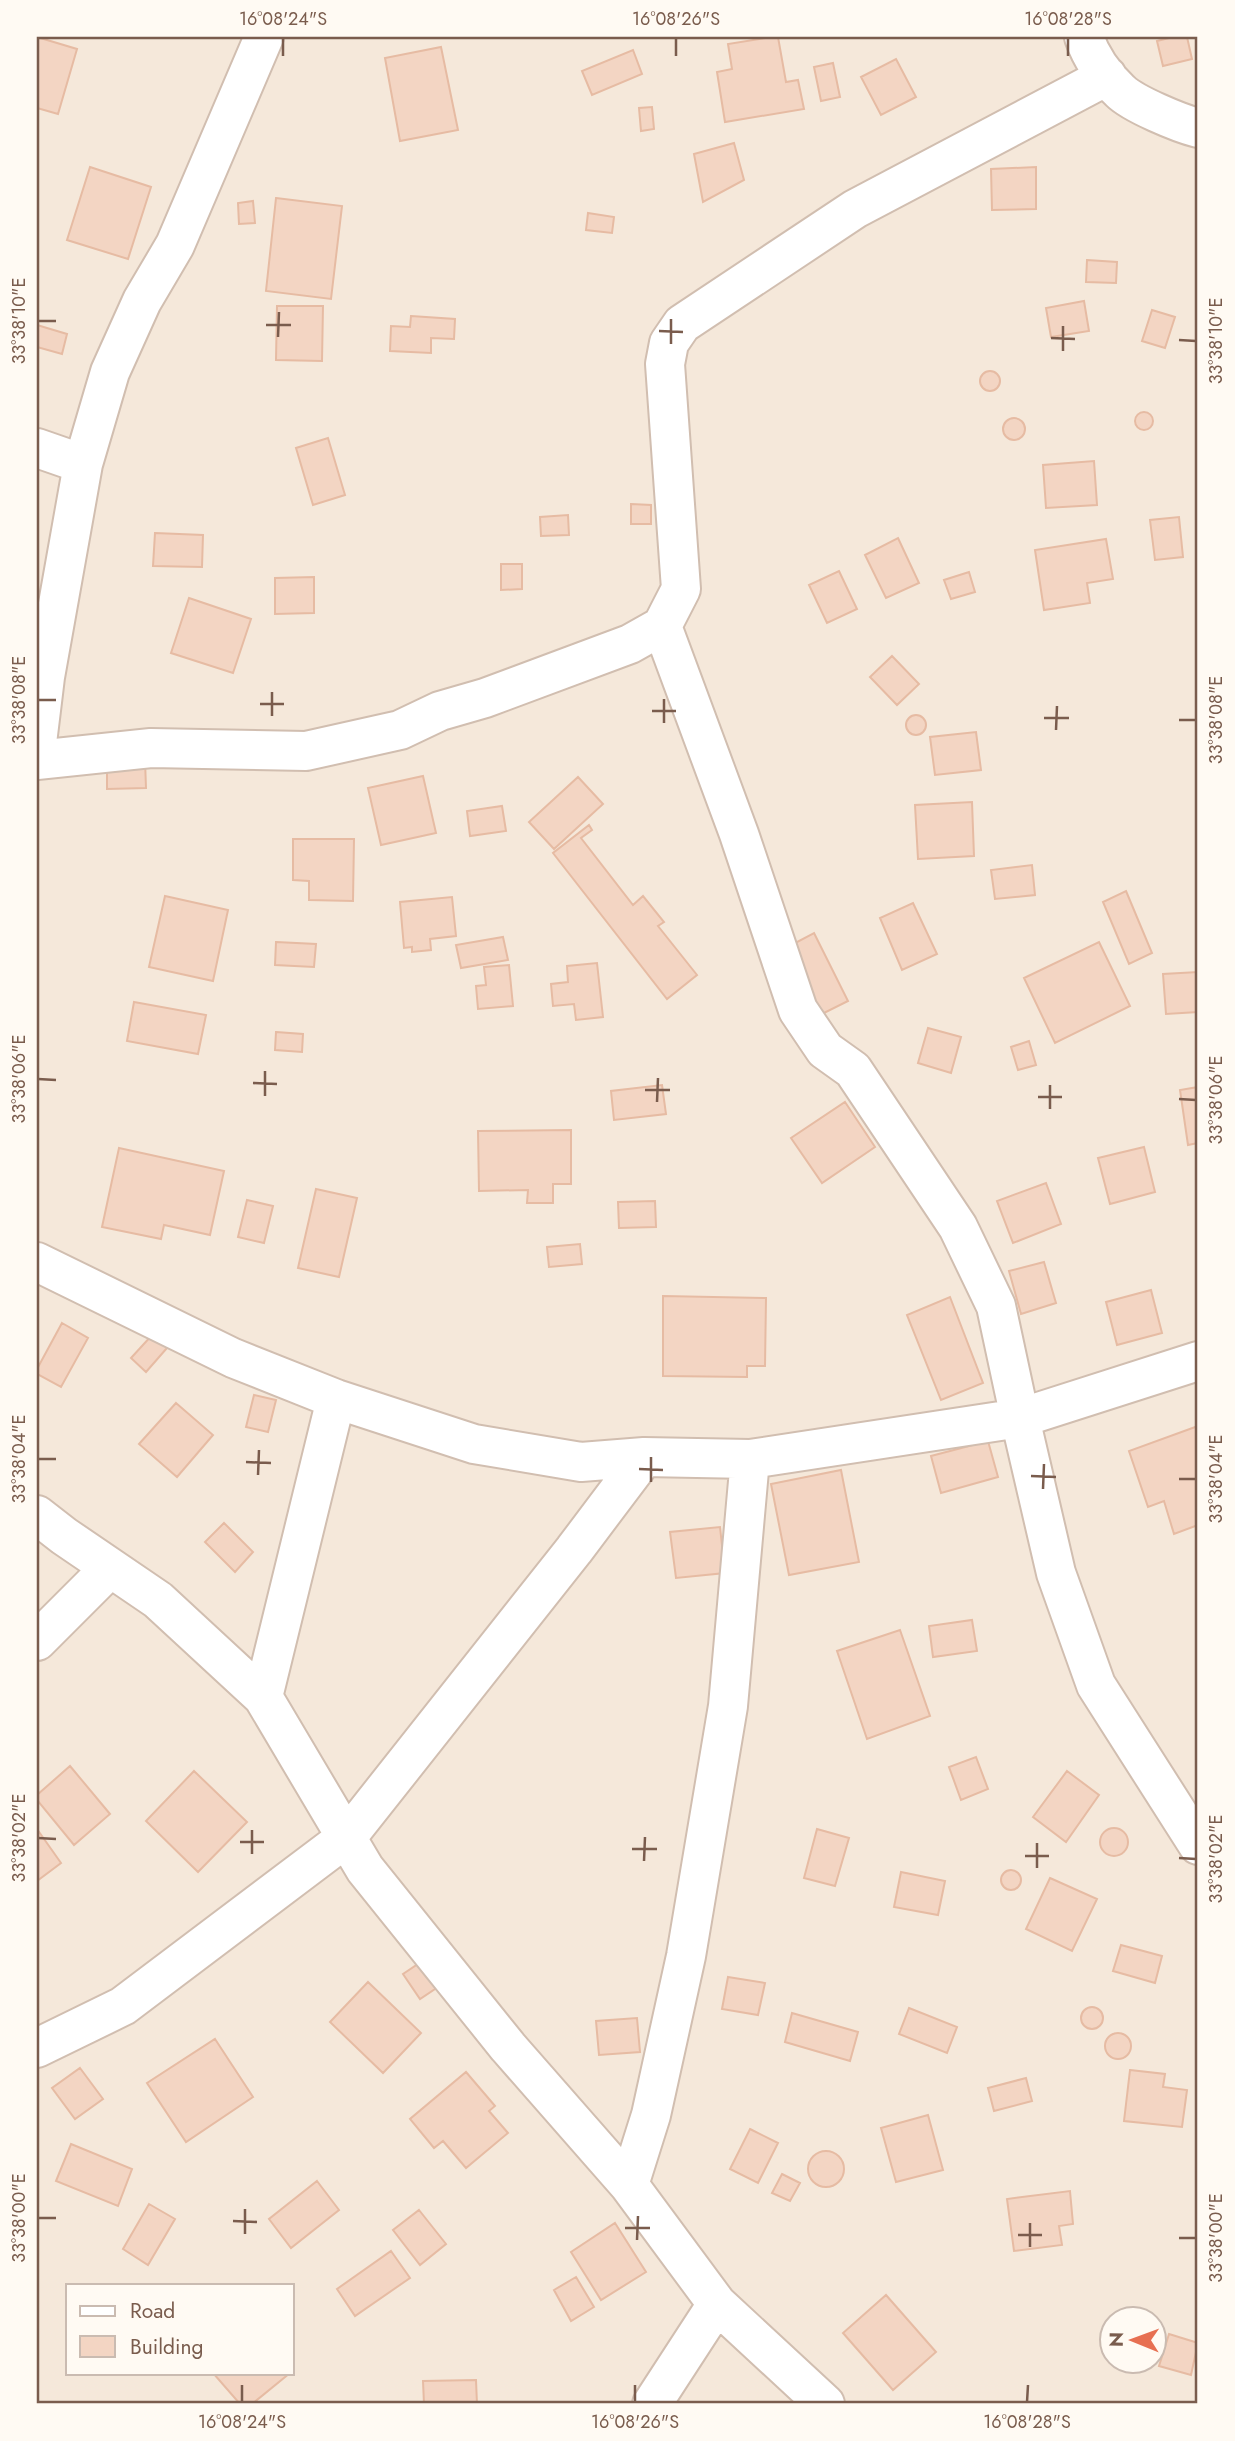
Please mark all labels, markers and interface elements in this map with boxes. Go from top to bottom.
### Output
text: 16°08'24"S [239,6,327,32]
text: 16°08'26"S [632,6,720,32]
text: 16°08'28"S [1024,6,1112,32]
text: 33°38'10"E [6,278,32,364]
text: 33°38'10"E [1203,298,1229,384]
text: 33°38'08"E [6,656,32,744]
text: 33°38'08"E [1203,676,1229,764]
text: 33°38'06"E [6,1035,32,1123]
text: 33°38'06"E [1203,1056,1229,1144]
text: 33°38'04"E [6,1414,32,1504]
text: 33°38'04"E [1203,1434,1229,1524]
text: 33°38'02"E [6,1794,32,1882]
text: 33°38'02"E [1203,1815,1229,1903]
text: 33°38'00"E [6,2173,32,2263]
text: 33°38'00"E [1203,2193,1229,2283]
legend [66,2284,294,2374]
text: Road [130,2296,175,2326]
north arrow [1098,2304,1168,2374]
text: Building [130,2332,203,2362]
text: N [1103,2332,1130,2347]
text: 16°08'24"S [198,2409,286,2435]
text: 16°08'26"S [591,2409,679,2435]
text: 16°08'28"S [983,2409,1071,2435]

